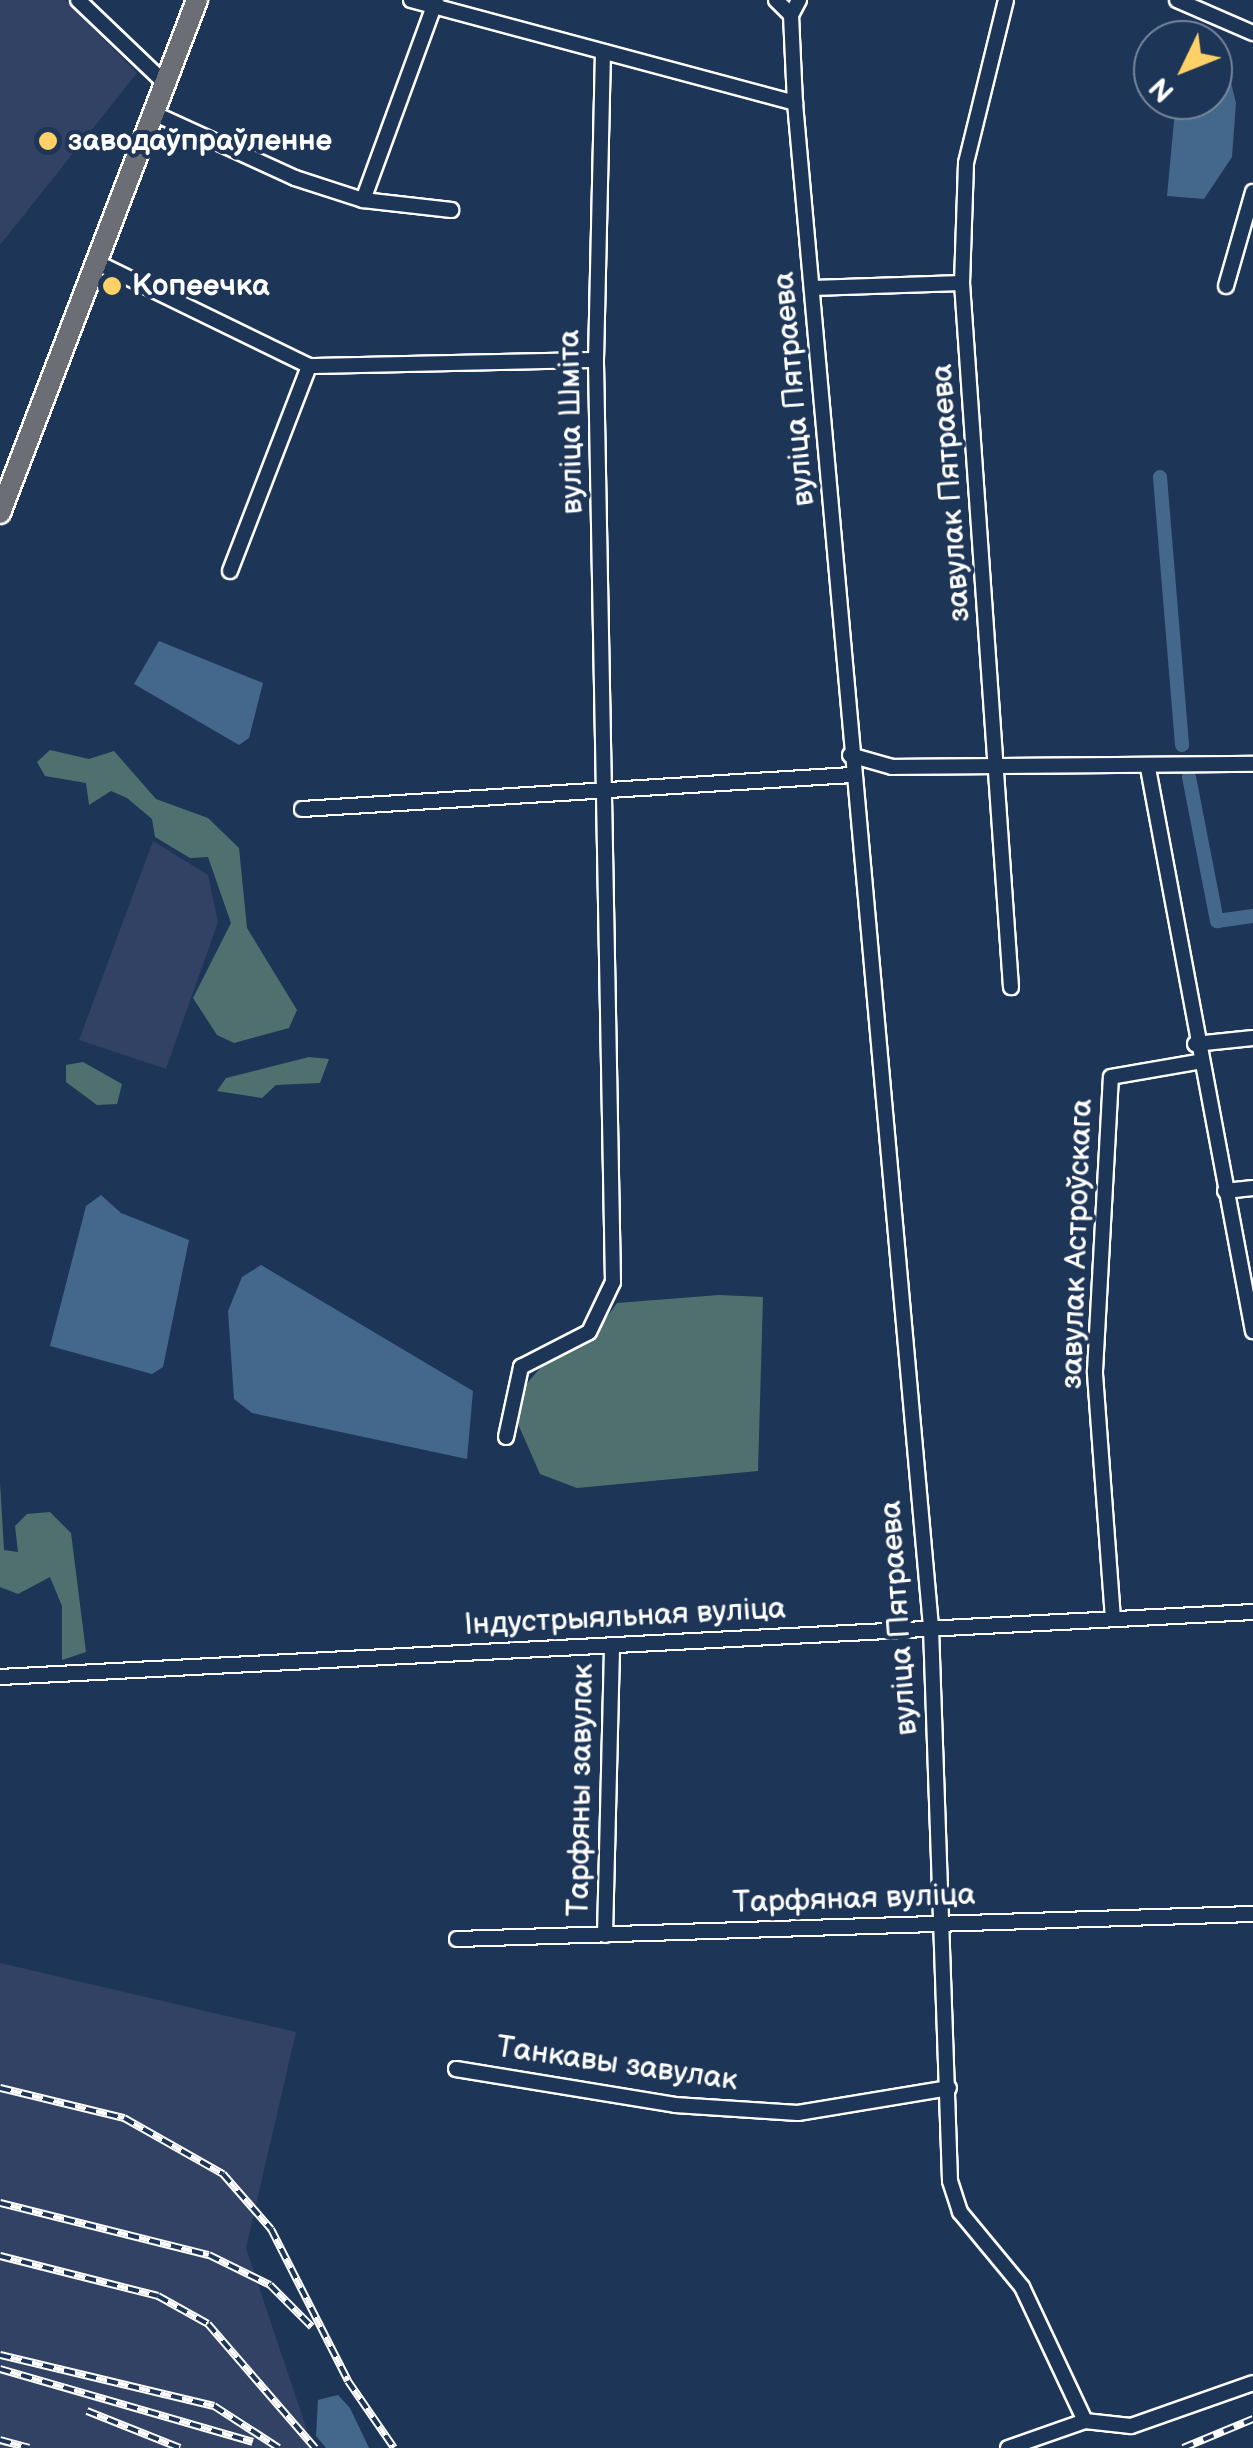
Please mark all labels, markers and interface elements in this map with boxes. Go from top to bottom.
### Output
north arrow [1133,20,1233,120]
text: N [1143,70,1181,108]
place label: заводаўпраўленне [68,123,332,159]
marker: заводаўпраўленне [37,130,59,152]
place label: Копеечка [132,268,269,304]
street label: вуліца Пятраева [766,270,822,508]
marker: Копеечка [101,275,123,297]
street label: вуліца Шміта [551,329,591,515]
street label: завулак Пятраева [924,363,978,623]
street label: завулак Астроўскага [1054,1098,1100,1390]
street label: вуліца Пятраева [873,1499,925,1737]
street label: Індустрыяльная вуліца [463,1591,787,1643]
street label: Тарфяны завулак [561,1663,601,1917]
street label: Тарфяная вуліца [732,1877,976,1921]
street label: Танкавы завулак [494,2029,740,2099]

